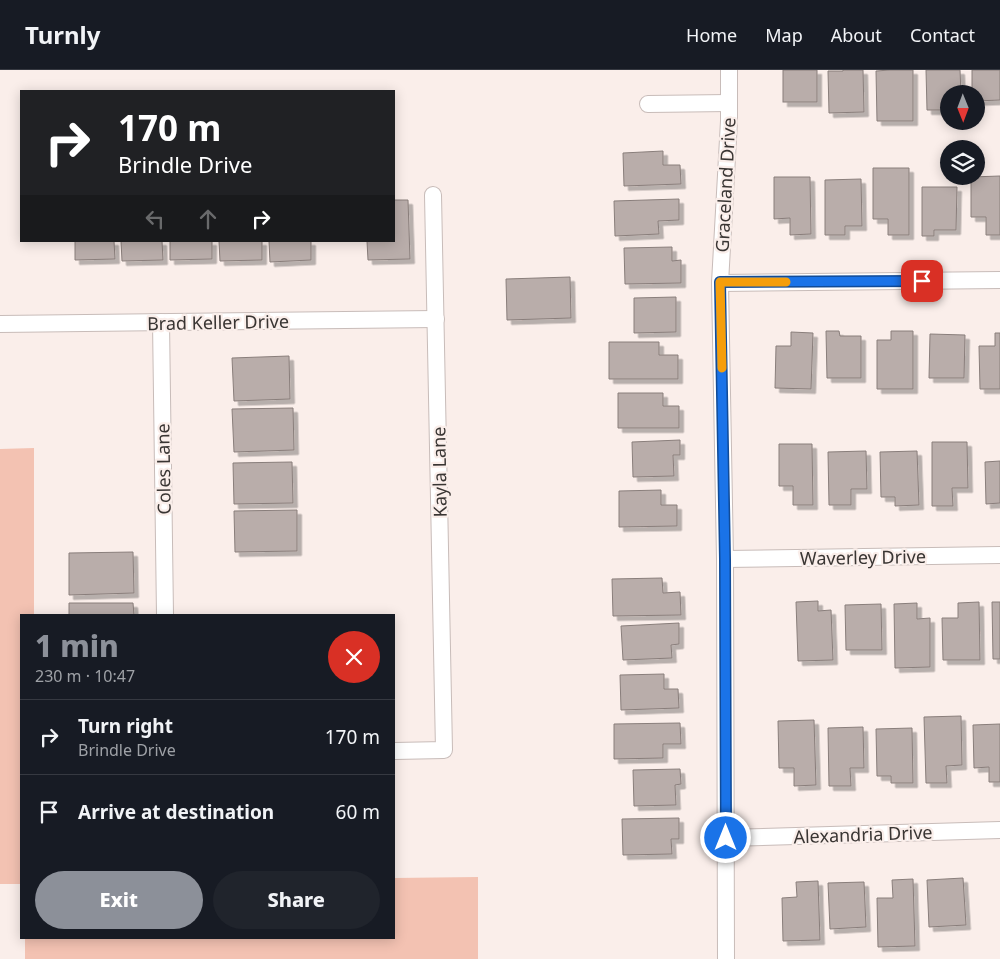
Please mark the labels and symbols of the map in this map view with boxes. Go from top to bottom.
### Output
north arrow [940,85,985,130]
street label: Graceland Drive [709,117,741,253]
pin [901,260,943,302]
street label: Brad Keller Drive [147,309,289,335]
street label: Coles Lane [150,423,176,515]
street label: Kayla Lane [426,426,452,518]
street label: Waverley Drive [800,544,926,570]
position arrow [699,811,751,863]
street label: Alexandria Drive [793,820,933,848]

